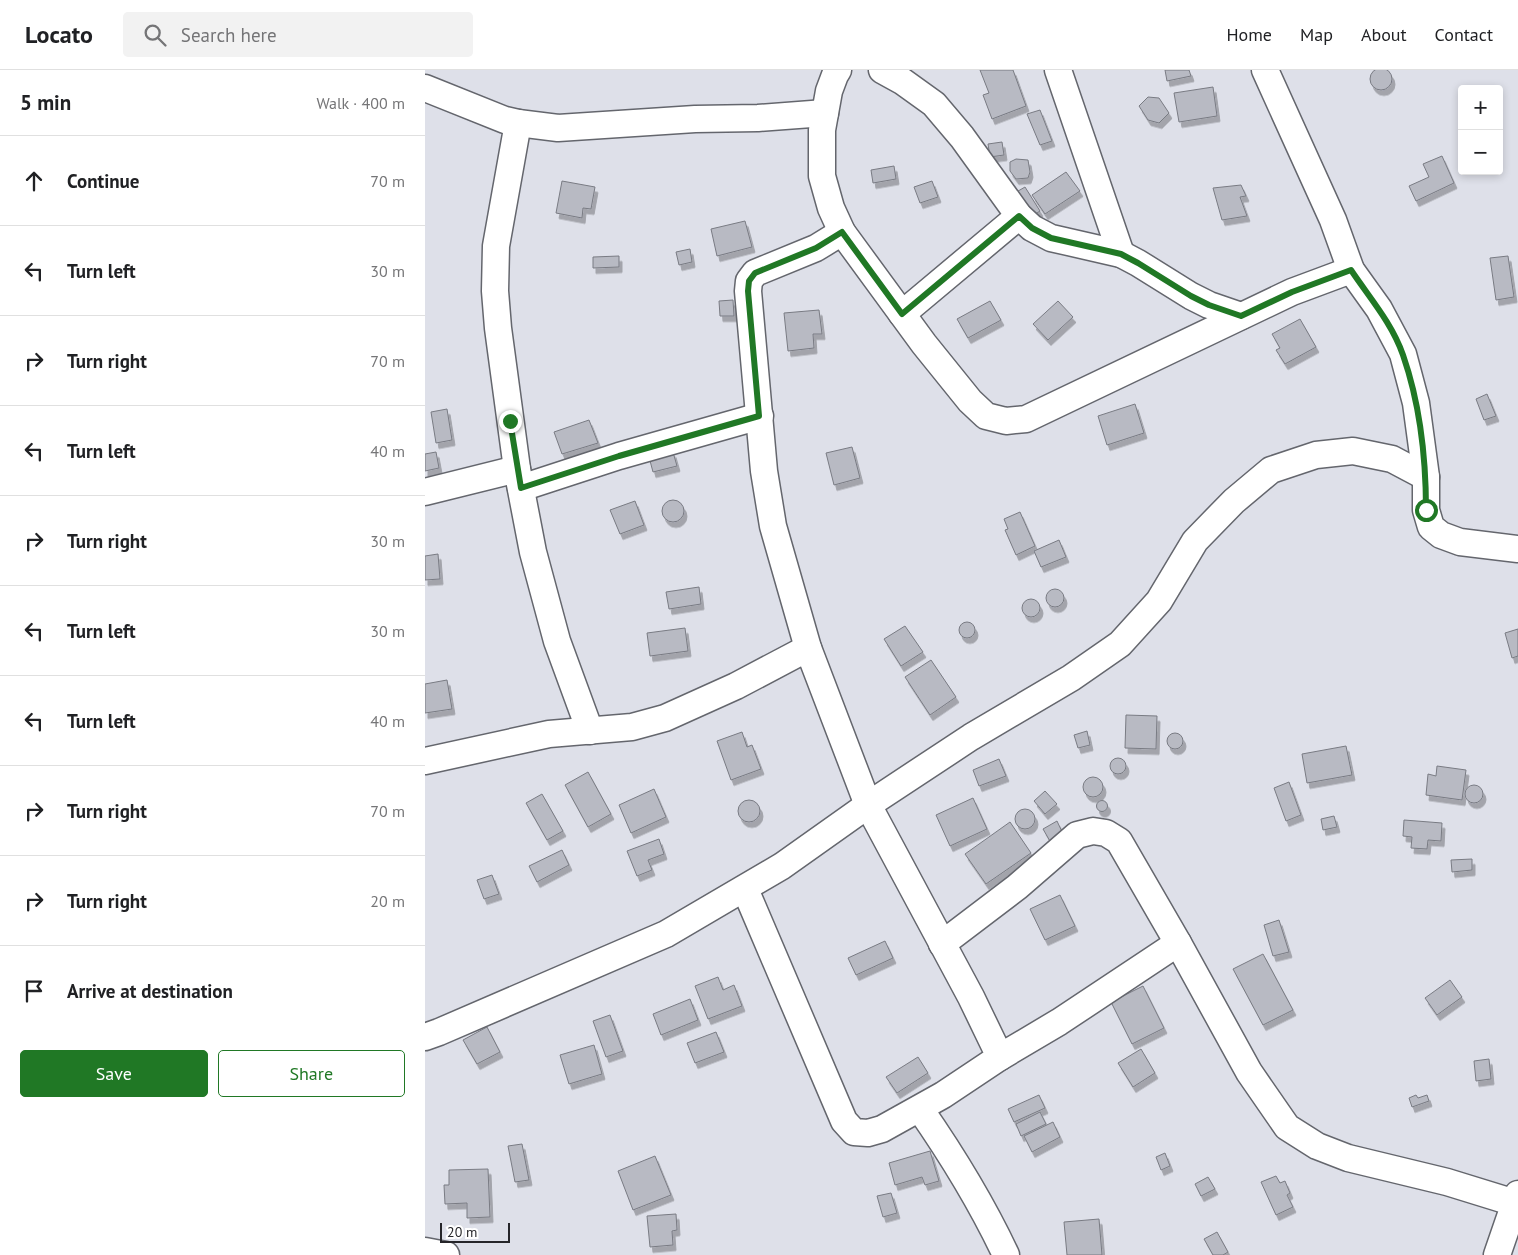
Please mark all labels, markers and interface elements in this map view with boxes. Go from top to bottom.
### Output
search box [123,12,473,57]
text: Locato [25,19,93,50]
icon: search [141,21,169,49]
text: Search here [181,23,277,47]
text: Home [1226,23,1272,46]
text: Map [1300,23,1333,46]
text: About [1361,23,1407,46]
text: Contact [1435,23,1493,46]
map controls [1458,85,1503,175]
button: + [1458,85,1503,130]
text: 5 min [20,89,71,116]
text: Walk · 400 m [316,93,405,113]
button: − [1458,130,1503,175]
icon: ahead [20,167,48,195]
text: Continue [67,169,139,193]
text: 70 m [370,171,405,191]
icon: left [20,257,48,285]
text: Turn left [67,259,136,283]
text: 30 m [370,261,405,281]
icon: right [20,347,48,375]
text: Turn right [67,349,147,373]
text: 70 m [370,351,405,371]
route end [499,410,522,433]
icon: left [20,437,48,465]
text: Turn left [67,439,136,463]
text: 40 m [370,441,405,461]
route start [1415,499,1438,522]
icon: right [20,527,48,555]
text: Turn right [67,529,147,553]
text: 30 m [370,531,405,551]
icon: left [20,617,48,645]
text: Turn left [67,619,136,643]
text: 30 m [370,621,405,641]
icon: left [20,707,48,735]
text: Turn left [67,709,136,733]
text: 40 m [370,711,405,731]
icon: right [20,797,48,825]
text: Turn right [67,799,147,823]
text: 70 m [370,801,405,821]
icon: right [20,887,48,915]
text: Turn right [67,889,147,913]
text: 20 m [370,891,405,911]
icon: arrive [20,977,48,1005]
text: Arrive at destination [67,979,233,1003]
button: Save [20,1050,208,1097]
button: Share [218,1050,405,1097]
scale bar [440,1220,510,1243]
text: 20 m [447,1223,477,1241]

